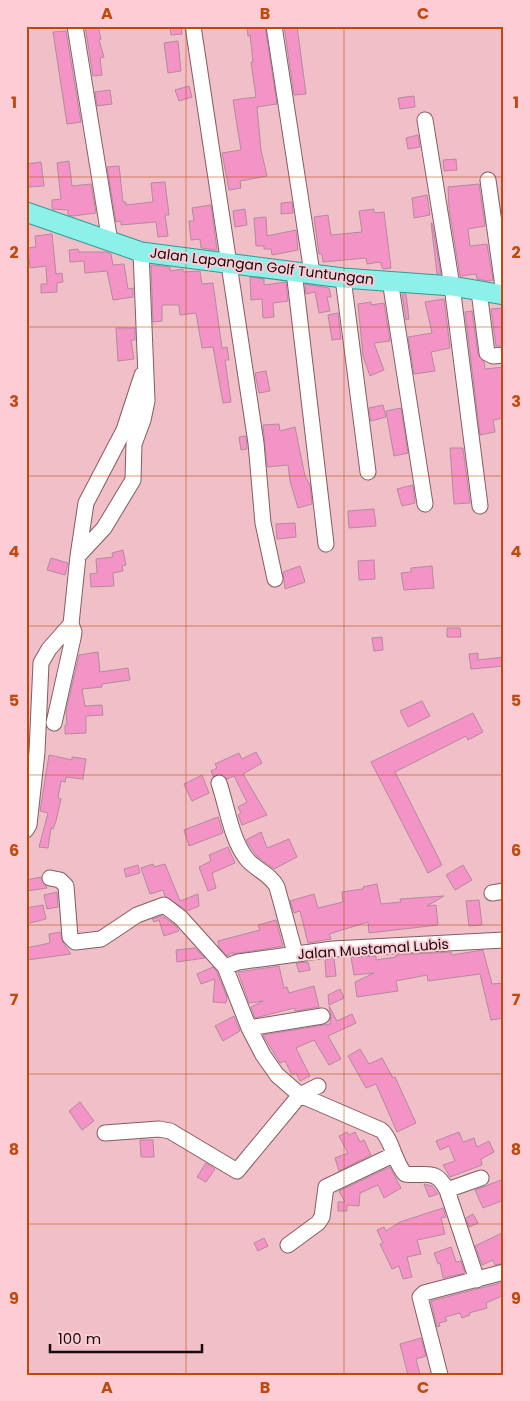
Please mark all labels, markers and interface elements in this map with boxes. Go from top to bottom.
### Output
text: A [101,2,113,25]
text: B [260,2,270,25]
text: C [417,2,429,25]
text: 1 [11,91,17,114]
text: 1 [513,91,519,114]
text: 2 [9,241,19,264]
text: 2 [511,241,521,264]
street label: Jalan Lapangan Golf Tuntungan [149,242,375,290]
text: 3 [9,390,19,413]
text: 3 [511,390,521,413]
text: 4 [9,540,20,563]
text: 4 [511,540,522,563]
text: 5 [9,689,19,712]
text: 5 [511,689,521,712]
text: 6 [9,839,19,862]
text: 6 [511,839,521,862]
street label: Jalan Mustamal Lubis [297,934,449,964]
text: 7 [10,988,19,1011]
text: 7 [512,988,521,1011]
text: 8 [9,1138,19,1161]
text: 8 [511,1138,521,1161]
text: 9 [9,1287,19,1310]
text: 9 [511,1287,521,1310]
scale bar [50,1321,202,1353]
text: 100 m [58,1328,101,1349]
text: A [101,1376,113,1399]
text: B [260,1376,270,1399]
text: C [417,1376,429,1399]

